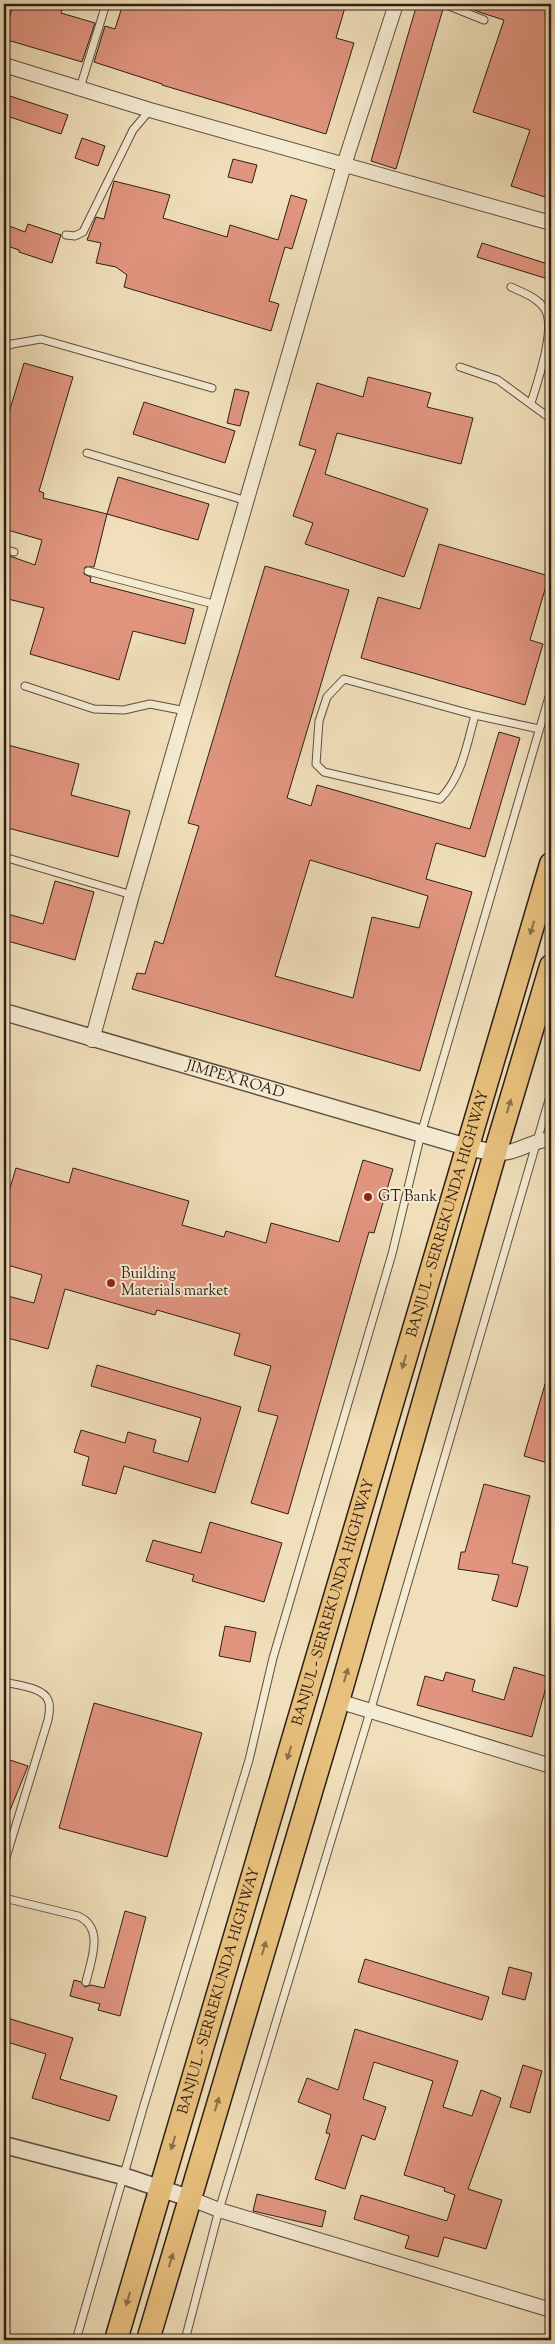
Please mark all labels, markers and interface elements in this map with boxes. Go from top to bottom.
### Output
one-way arrow [528,921,536,936]
street label: JIMPEX ROAD [183,1055,287,1104]
street label: BANJUL - SERREKUNDA HIGHWAY [402,1088,494,1340]
one-way arrow [505,1099,513,1114]
place label: GT Bank [378,1187,437,1208]
marker: GT Bank [362,1191,374,1203]
place label: Building Materials market [121,1264,228,1302]
marker: Building Materials market [105,1277,117,1289]
one-way arrow [400,1355,408,1370]
street label: BANJUL - SERREKUNDA HIGHWAY [287,1476,380,1728]
one-way arrow [342,1668,350,1683]
one-way arrow [285,1746,293,1761]
street label: BANJUL - SERREKUNDA HIGHWAY [173,1865,265,2117]
one-way arrow [261,1941,269,1956]
one-way arrow [214,2096,222,2111]
one-way arrow [168,2136,176,2151]
one-way arrow [167,2252,175,2267]
one-way arrow [123,2292,131,2307]

